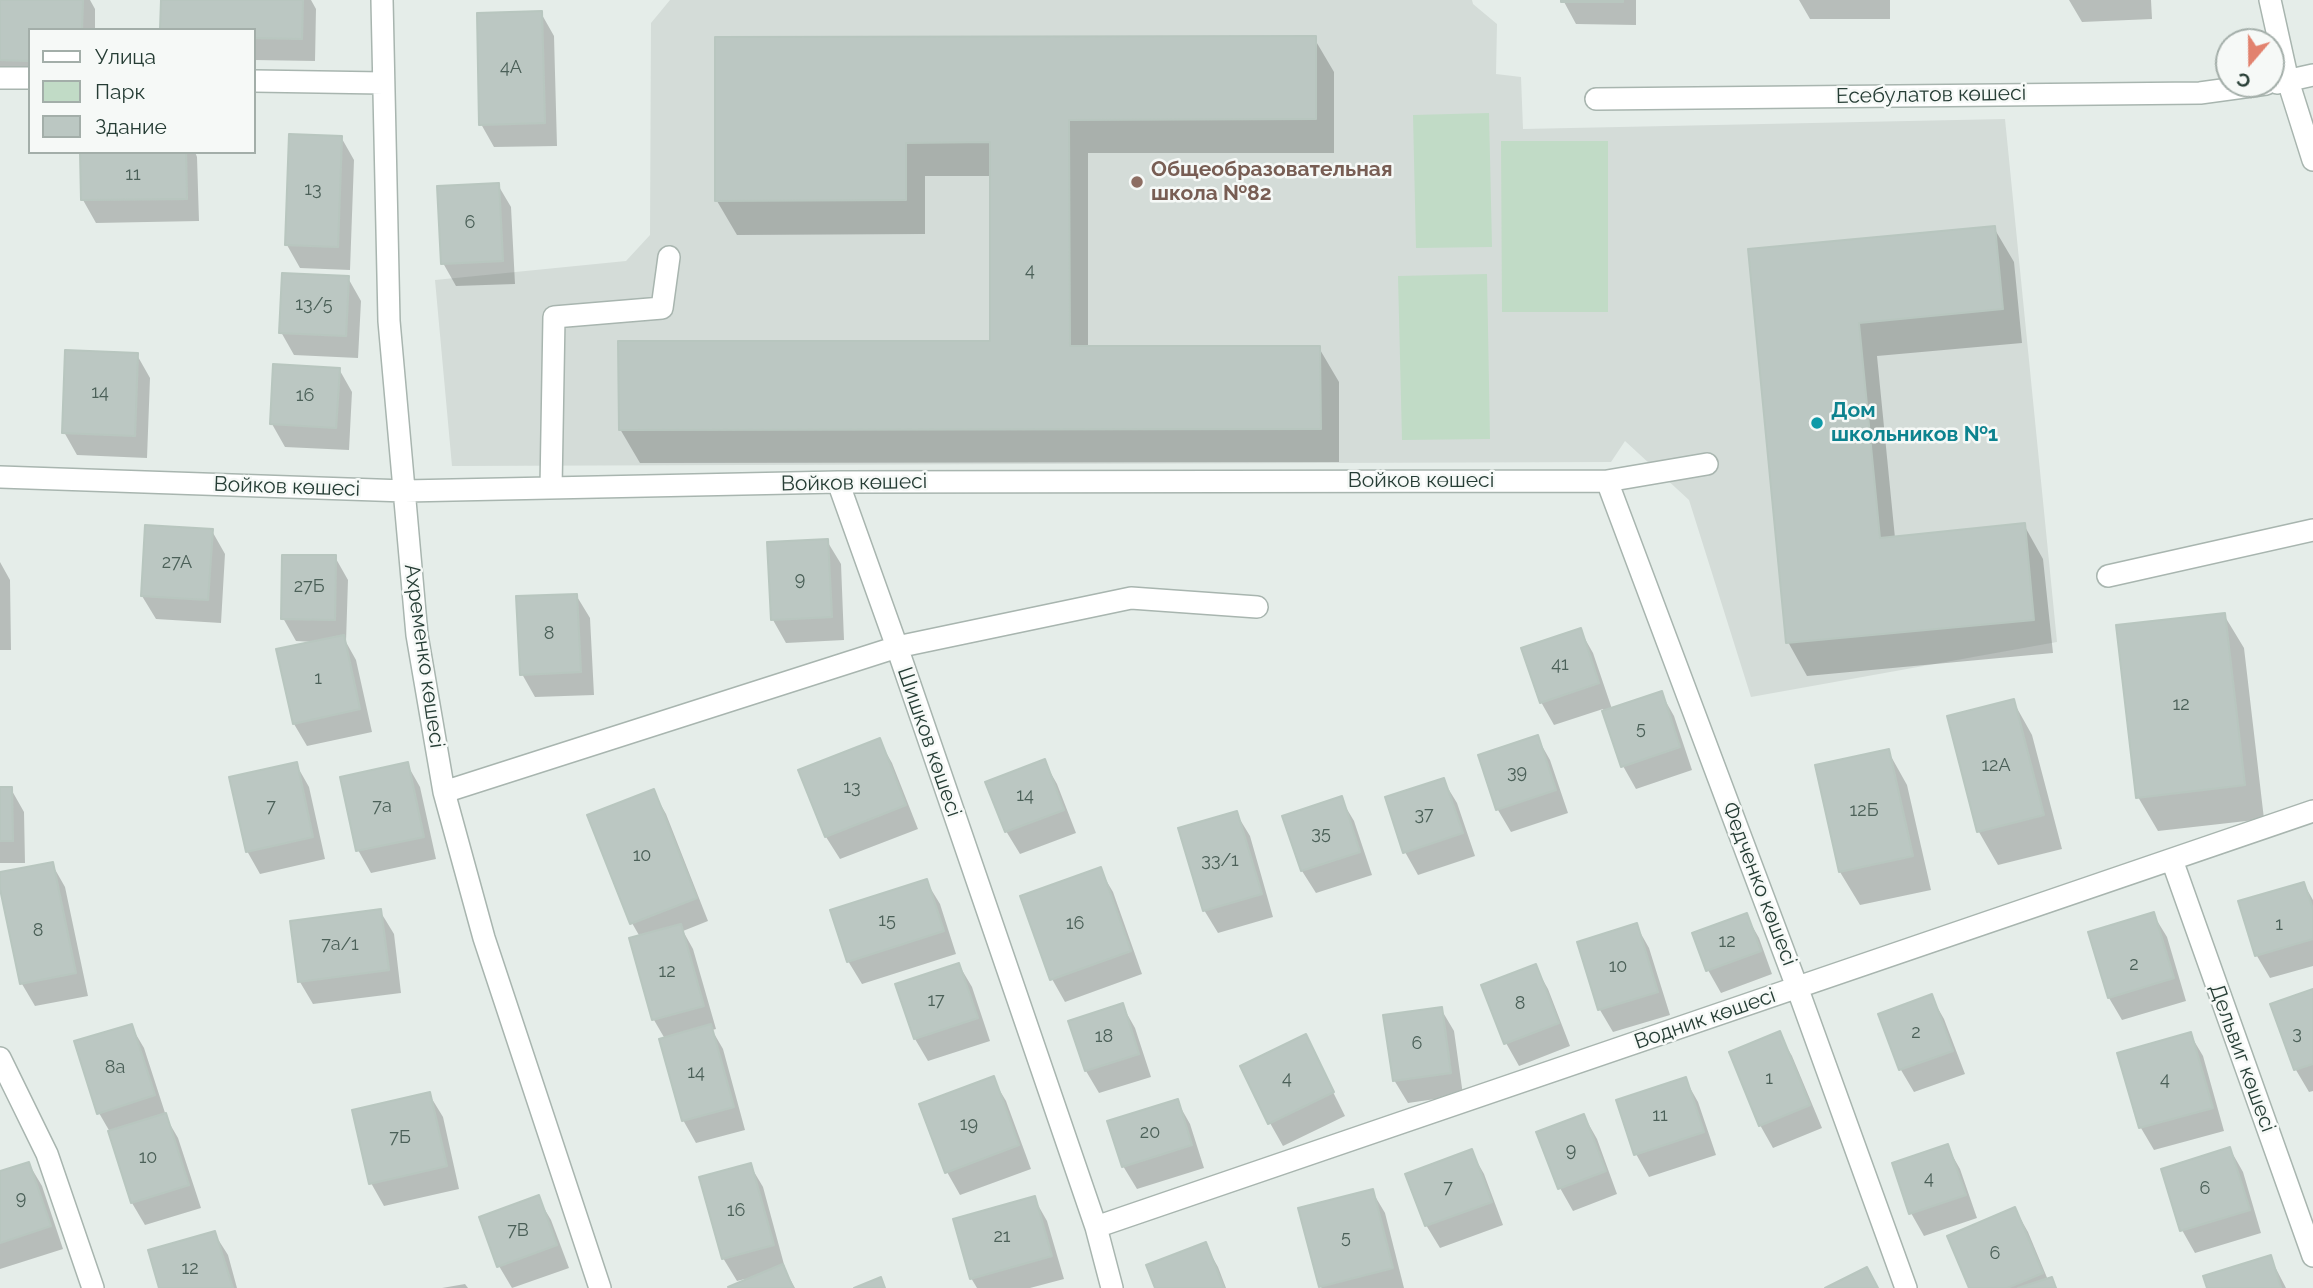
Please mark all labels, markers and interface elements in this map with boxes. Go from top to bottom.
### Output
legend [28,28,256,154]
north arrow [2215,28,2285,98]
text: Улица [95,44,156,69]
house number: 4А [500,57,522,79]
text: С [2234,68,2253,93]
text: Парк [95,79,145,104]
street label: Есебулатов көшесі [1836,81,2026,109]
text: Здание [95,114,167,139]
place label: Общеобразовательная школа №82 [1151,157,1393,207]
house number: 11 [125,164,141,186]
marker: Общеобразовательная школа №82 [1129,174,1145,190]
house number: 13 [304,179,322,201]
house number: 6 [465,212,475,234]
house number: 4 [1025,260,1035,282]
house number: 13/5 [295,294,333,316]
house number: 14 [91,382,109,404]
house number: 16 [296,385,314,407]
place label: Дом школьников №1 [1831,398,1998,448]
marker: Дом школьников №1 [1809,415,1825,431]
street label: Войков көшесі [1348,468,1494,494]
street label: Войков көшесі [781,469,927,497]
street label: Войков көшесі [213,472,361,502]
house number: 27А [162,552,192,574]
street label: Ахременко көшесі [399,562,449,750]
house number: 9 [795,569,805,591]
house number: 27Б [294,576,324,598]
house number: 8 [544,623,554,645]
house number: 41 [1551,654,1569,676]
street label: Шишков көшесі [892,664,966,820]
house number: 1 [314,668,322,690]
house number: 12 [2172,694,2190,716]
house number: 5 [1636,718,1646,740]
house number: 12А [1981,755,2011,777]
house number: 39 [1507,762,1527,784]
house number: 13 [843,777,861,799]
house number: 14 [1016,785,1034,807]
house number: 7 [266,796,276,818]
house number: 7а [372,796,392,818]
street label: Федченко көшесі [1716,799,1802,969]
house number: 12Б [1850,800,1878,822]
house number: 37 [1414,804,1434,826]
house number: 35 [1311,823,1331,845]
house number: 10 [633,845,651,867]
house number: 33/1 [1201,850,1239,872]
house number: 15 [878,910,896,932]
house number: 16 [1066,913,1084,935]
house number: 1 [2275,914,2283,936]
house number: 8 [33,920,43,942]
house number: 12 [1718,931,1736,953]
house number: 7а/1 [321,934,359,956]
house number: 2 [2129,954,2139,976]
house number: 10 [1609,956,1627,978]
house number: 12 [658,961,676,983]
street label: Дельвиг көшесі [2204,980,2280,1136]
street label: Водник көшесі [1631,983,1779,1055]
house number: 17 [927,990,945,1012]
house number: 8 [1515,993,1525,1015]
house number: 2 [1911,1022,1921,1044]
house number: 3 [2292,1023,2302,1045]
house number: 18 [1095,1026,1113,1048]
house number: 6 [1412,1033,1422,1055]
house number: 8а [105,1057,125,1079]
house number: 14 [687,1062,705,1084]
house number: 4 [1282,1068,1292,1090]
house number: 1 [1765,1068,1773,1090]
house number: 4 [2160,1069,2170,1091]
house number: 11 [1652,1105,1668,1127]
house number: 19 [960,1114,978,1136]
house number: 20 [1140,1122,1160,1144]
house number: 7Б [389,1127,411,1149]
house number: 9 [1566,1140,1576,1162]
house number: 10 [139,1147,157,1169]
house number: 4 [1924,1168,1934,1190]
house number: 7 [1443,1177,1453,1199]
house number: 6 [2200,1178,2210,1200]
house number: 9 [16,1188,26,1210]
house number: 16 [727,1200,745,1222]
house number: 7В [507,1220,529,1242]
house number: 21 [993,1226,1011,1248]
house number: 5 [1341,1227,1351,1249]
house number: 6 [1990,1243,2000,1265]
house number: 12 [181,1258,199,1280]

